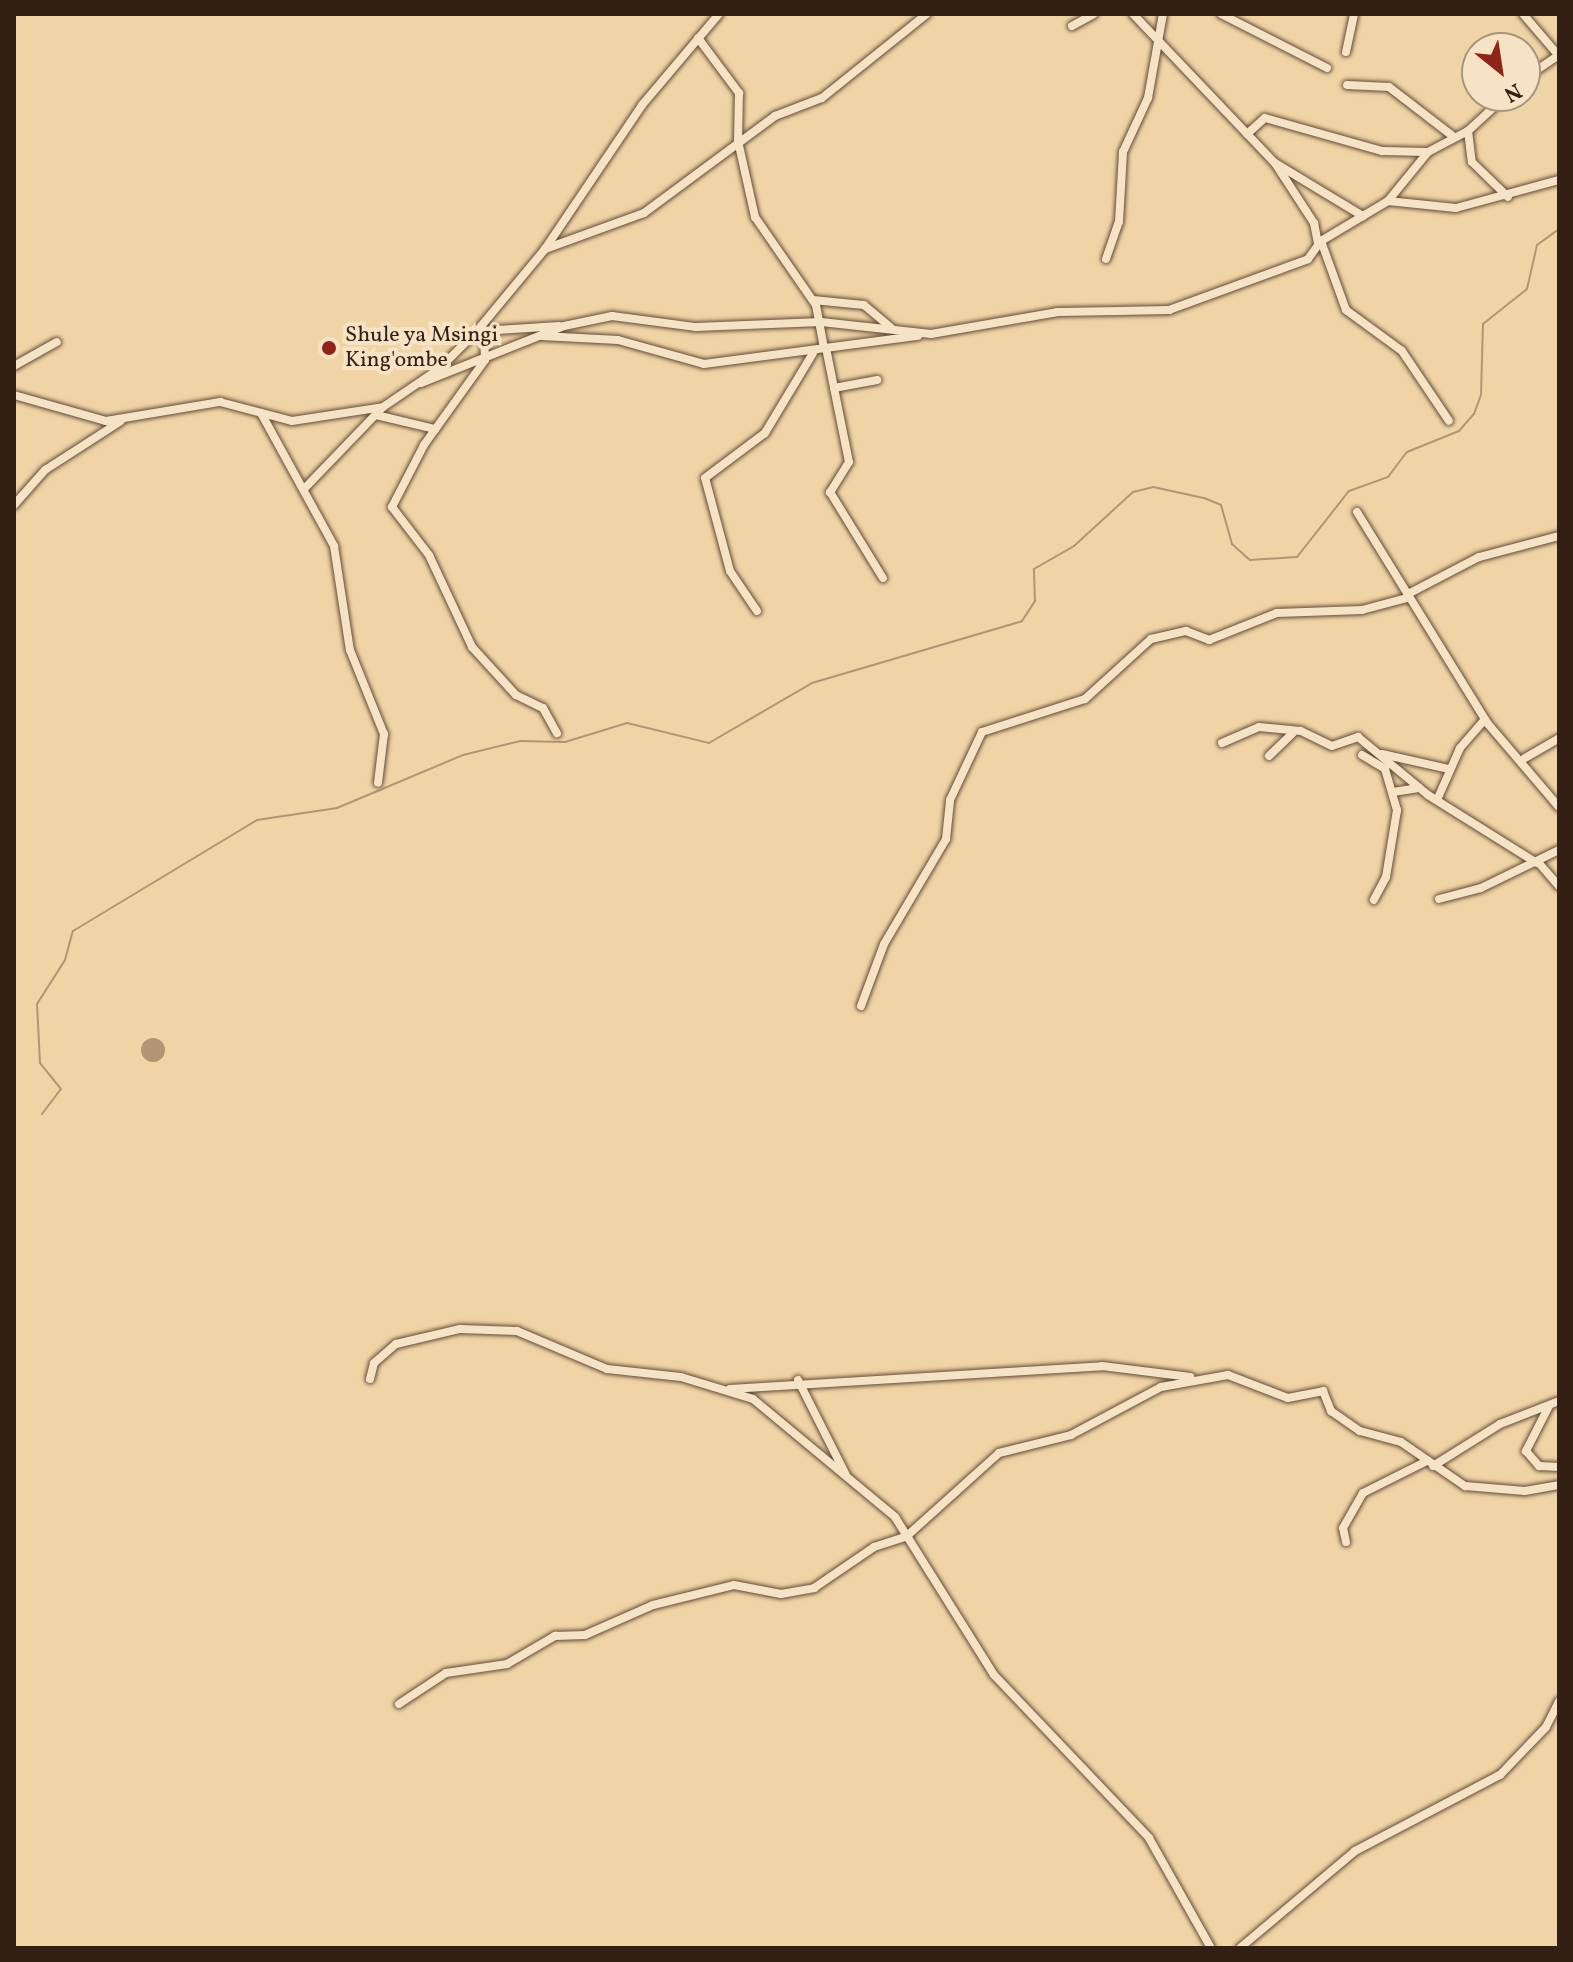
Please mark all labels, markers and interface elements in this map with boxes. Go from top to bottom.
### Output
north arrow [1461,32,1541,112]
text: N [1498,74,1527,109]
place label: Shule ya Msingi King'ombe [345,322,499,374]
marker: Shule ya Msingi King'ombe [320,339,338,357]

